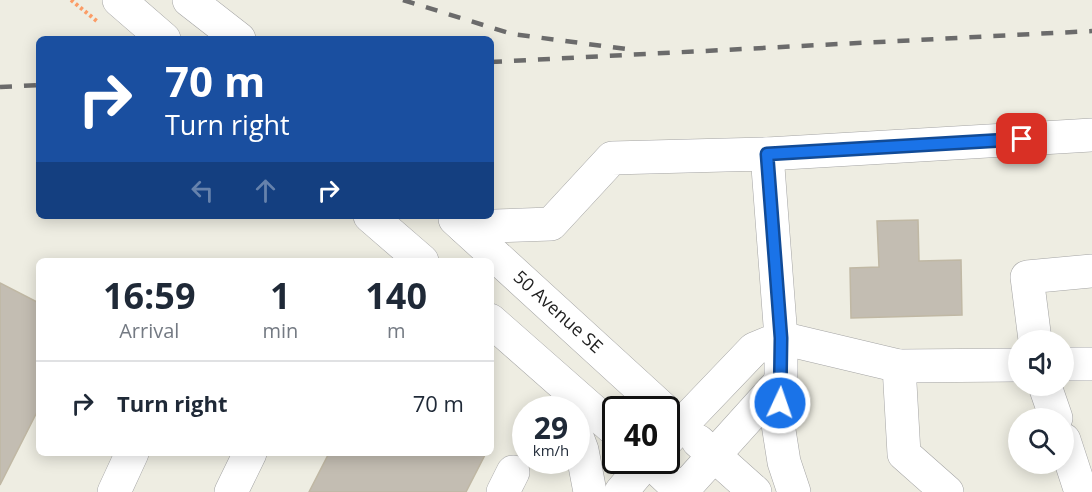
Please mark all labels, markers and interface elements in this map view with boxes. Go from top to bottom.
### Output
text: 70 m [165,52,265,109]
icon: right [66,60,144,138]
text: Turn right [165,106,290,143]
pin [996,113,1047,164]
icon: arrive [1005,122,1038,155]
icon: left [186,174,219,207]
icon: ahead [249,174,282,207]
icon: right [312,174,345,207]
street label: 50 Avenue SE [509,265,608,358]
text: 16:59 [103,271,196,320]
text: 1 [270,271,291,320]
text: 140 [365,271,427,320]
text: Arrival [119,317,179,344]
text: min [262,317,298,344]
text: m [387,317,405,344]
map controls [1008,330,1074,474]
button: sound [1008,330,1074,396]
position arrow [748,371,812,435]
icon: right [66,387,99,420]
text: Turn right [117,388,228,418]
text: 70 m [413,388,464,418]
speed limit sign: 40 [602,396,680,474]
text: 29 [534,407,568,448]
button: search [1008,408,1074,474]
text: km/h [533,440,569,460]

